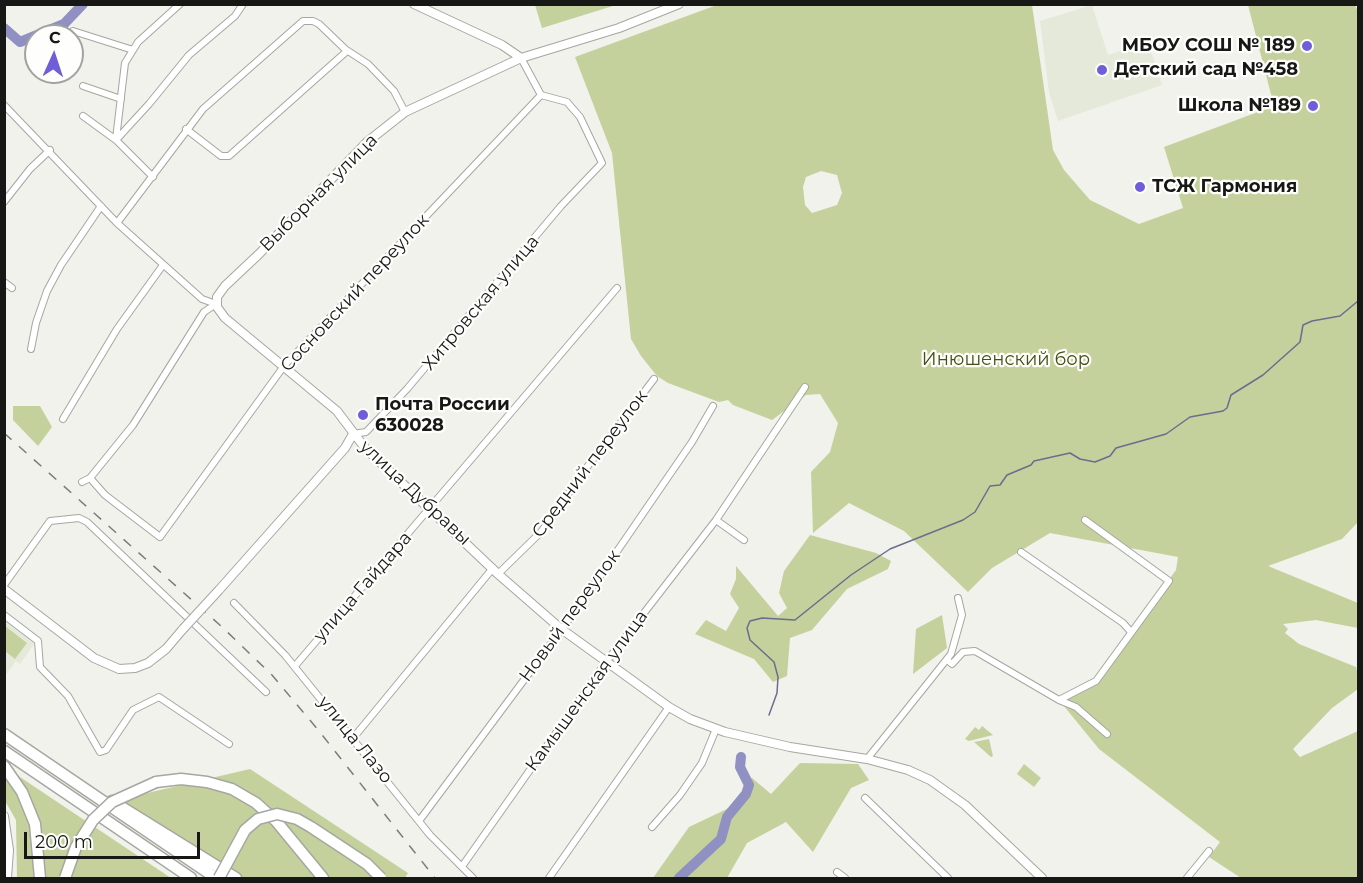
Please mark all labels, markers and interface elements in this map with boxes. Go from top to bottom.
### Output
north arrow [24,24,84,84]
text: С [49,28,61,47]
place label: МБОУ СОШ № 189 [1122,35,1295,57]
marker: МБОУ СОШ № 189 [1300,39,1314,53]
place label: Детский сад №458 [1114,59,1298,81]
marker: Детский сад №458 [1095,63,1109,77]
place label: Школа №189 [1178,95,1301,117]
marker: Школа №189 [1306,99,1320,113]
street label: Выборная улица [256,130,382,256]
place label: ТСЖ Гармония [1152,176,1297,198]
marker: ТСЖ Гармония [1133,180,1147,194]
street label: Сосновский переулок [276,210,434,376]
street label: Хитровская улица [418,231,544,375]
park label: Инюшенский бор [922,349,1090,371]
street label: Средний переулок [528,386,652,542]
place label: Почта России 630028 [375,394,510,436]
marker: Почта России 630028 [356,408,370,422]
street label: улица Дубравы [355,436,475,550]
street label: улица Гайдара [309,528,417,646]
street label: Новый переулок [515,546,625,686]
street label: Камышенская улица [521,606,653,776]
street label: улица Лазо [313,692,397,788]
scale bar [27,820,202,858]
text: 200 m [35,831,93,853]

